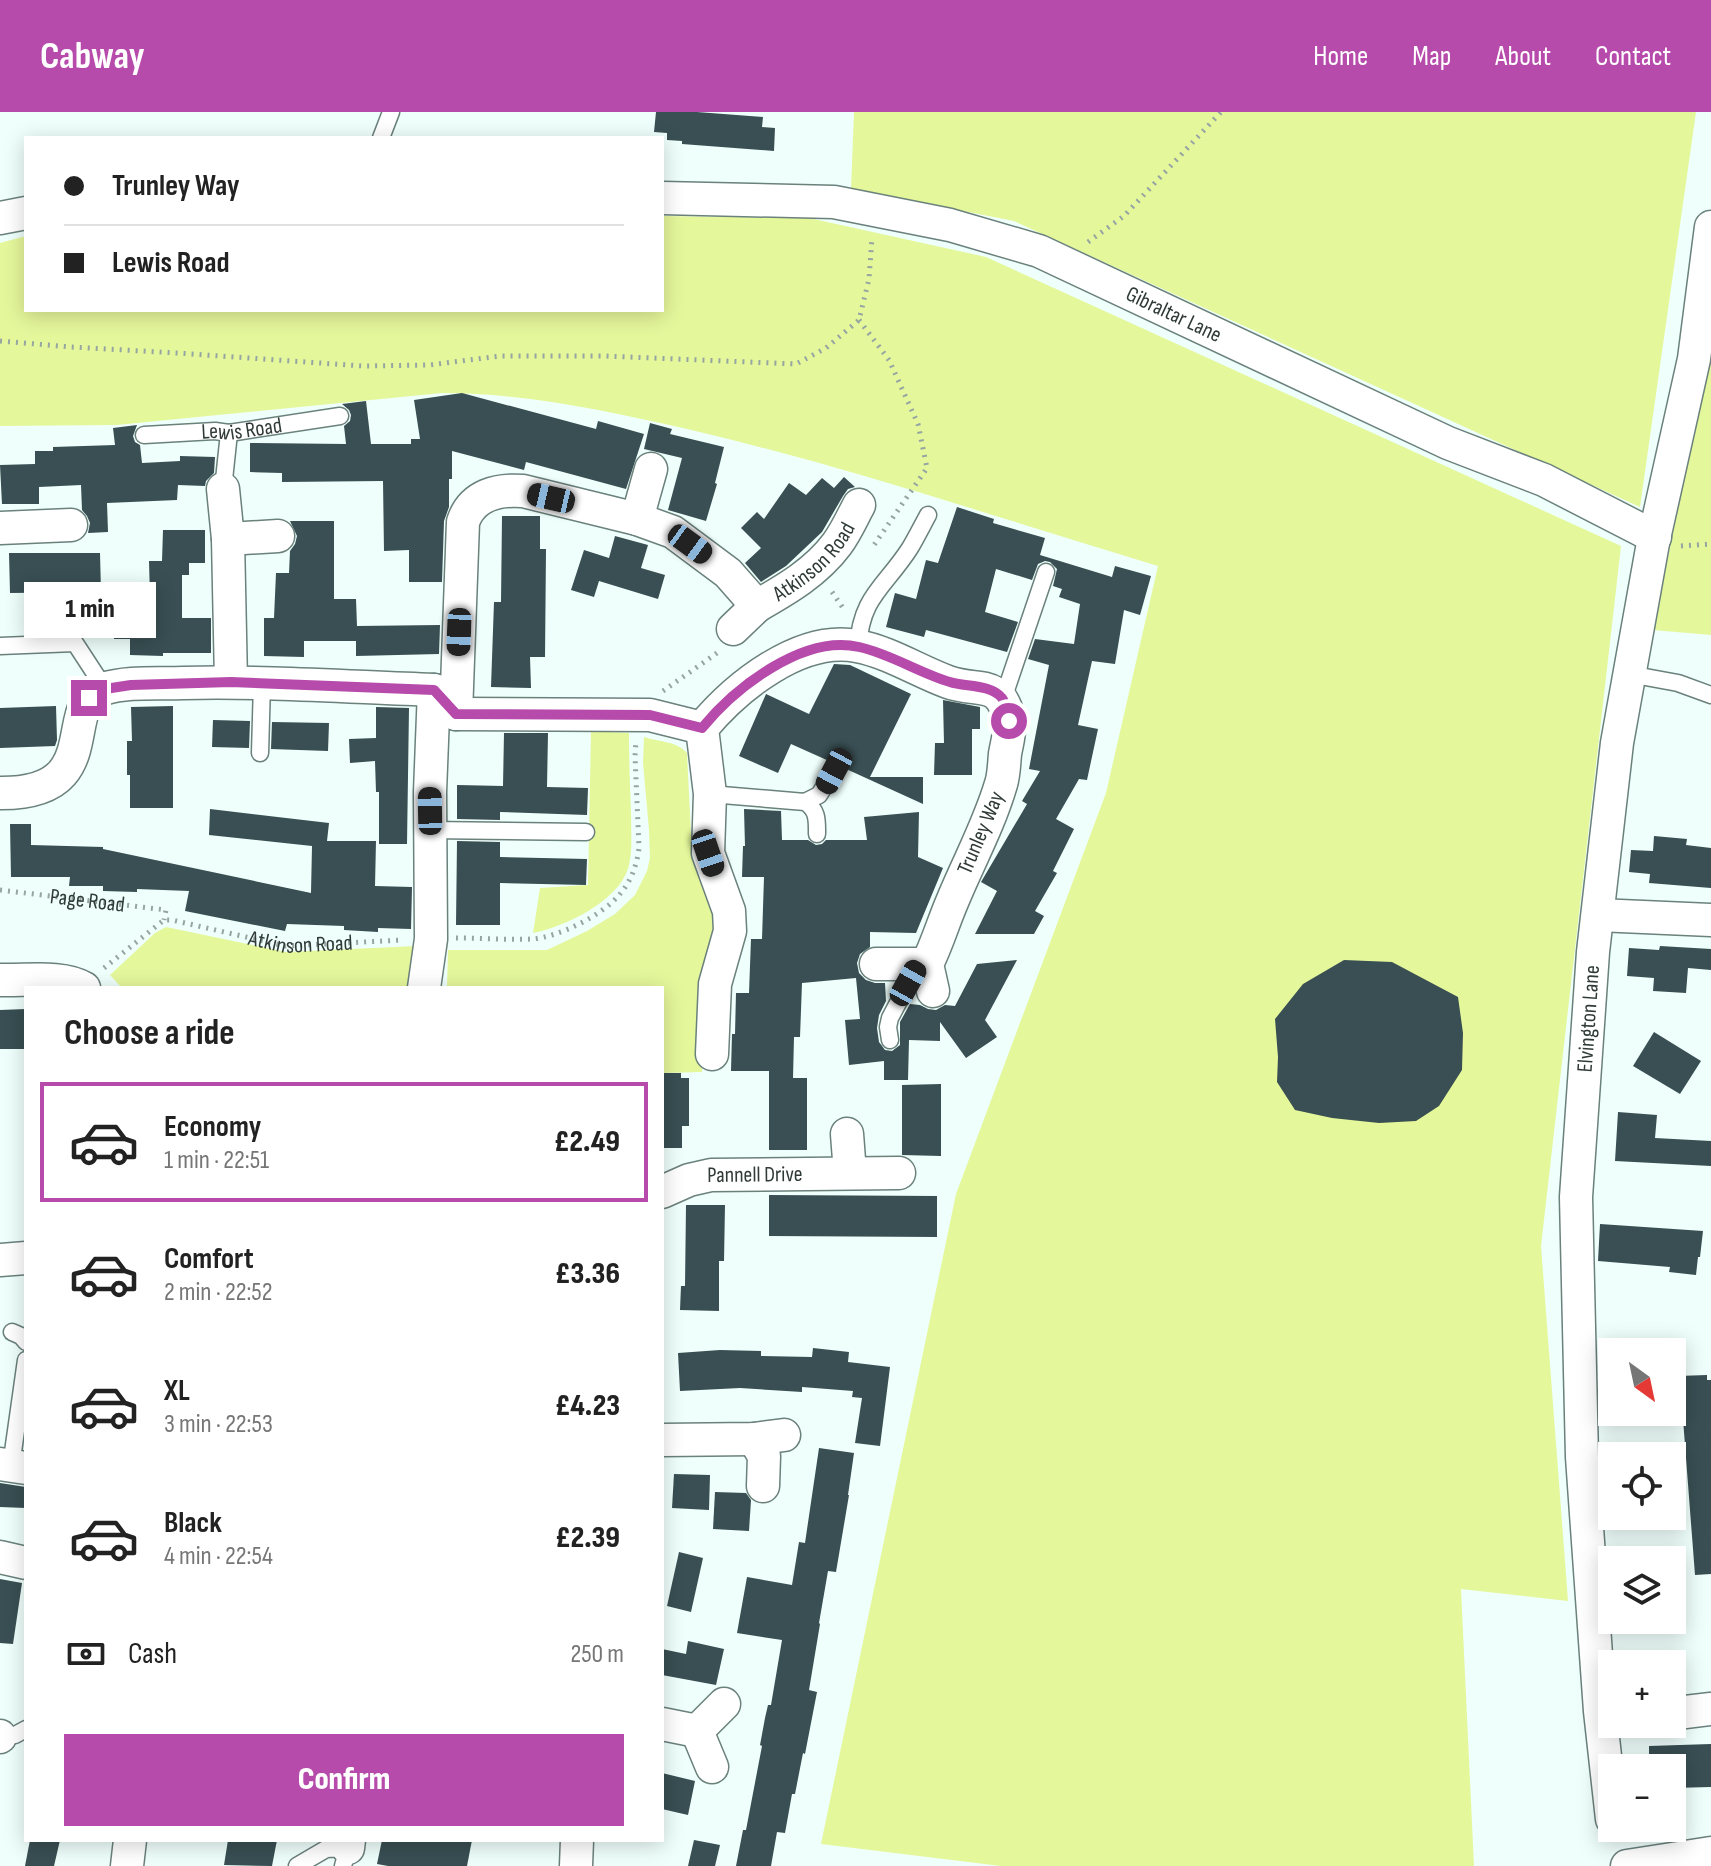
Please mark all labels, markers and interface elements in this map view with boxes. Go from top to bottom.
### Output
text: Cabway [40,34,145,79]
text: Home [1313,40,1368,73]
text: Map [1412,40,1451,73]
text: About [1495,40,1551,73]
text: Contact [1595,40,1671,73]
text: Trunley Way [112,168,240,204]
text: Lewis Road [112,245,230,281]
street label: Gibraltar Lane [1122,280,1226,348]
street label: Lewis Road [201,412,284,447]
car [525,481,577,515]
street label: Atkinson Road [767,518,861,608]
car [664,520,716,568]
callout: 1 min [23,582,155,638]
text: 1 min [65,594,115,625]
car [446,608,472,656]
route end [71,680,107,716]
route start [991,703,1027,739]
car [812,744,856,798]
car [418,787,442,835]
street label: Trunley Way [951,787,1011,879]
car [689,826,727,880]
street label: Page Road [48,883,126,918]
street label: Atkinson Road [245,924,353,959]
car [886,956,930,1010]
street label: Elvington Lane [1571,964,1606,1073]
text: Choose a ride [64,1012,235,1055]
icon: car [68,1106,140,1178]
text: Economy [164,1109,261,1145]
text: £2.49 [554,1124,620,1160]
text: 1 min · 22:51 [164,1145,269,1176]
street label: Pannell Drive [707,1161,803,1189]
icon: car [68,1238,140,1310]
text: Comfort [164,1241,254,1277]
text: £3.36 [555,1256,620,1292]
text: 2 min · 22:52 [164,1277,272,1308]
north arrow [1598,1338,1686,1426]
map controls [1598,1338,1686,1842]
icon: car [68,1370,140,1442]
text: XL [164,1373,190,1409]
text: £4.23 [555,1388,620,1424]
text: 3 min · 22:53 [164,1409,273,1440]
button: locate [1598,1442,1686,1530]
icon: car [68,1502,140,1574]
text: Black [164,1505,222,1541]
text: £2.39 [555,1520,620,1556]
text: 4 min · 22:54 [164,1541,273,1572]
button: layers [1598,1546,1686,1634]
icon: cash [64,1632,108,1676]
text: Cash [128,1636,177,1672]
text: 250 m [570,1639,624,1670]
button: + [1598,1650,1686,1738]
button: Confirm [64,1734,624,1826]
button: − [1598,1754,1686,1842]

